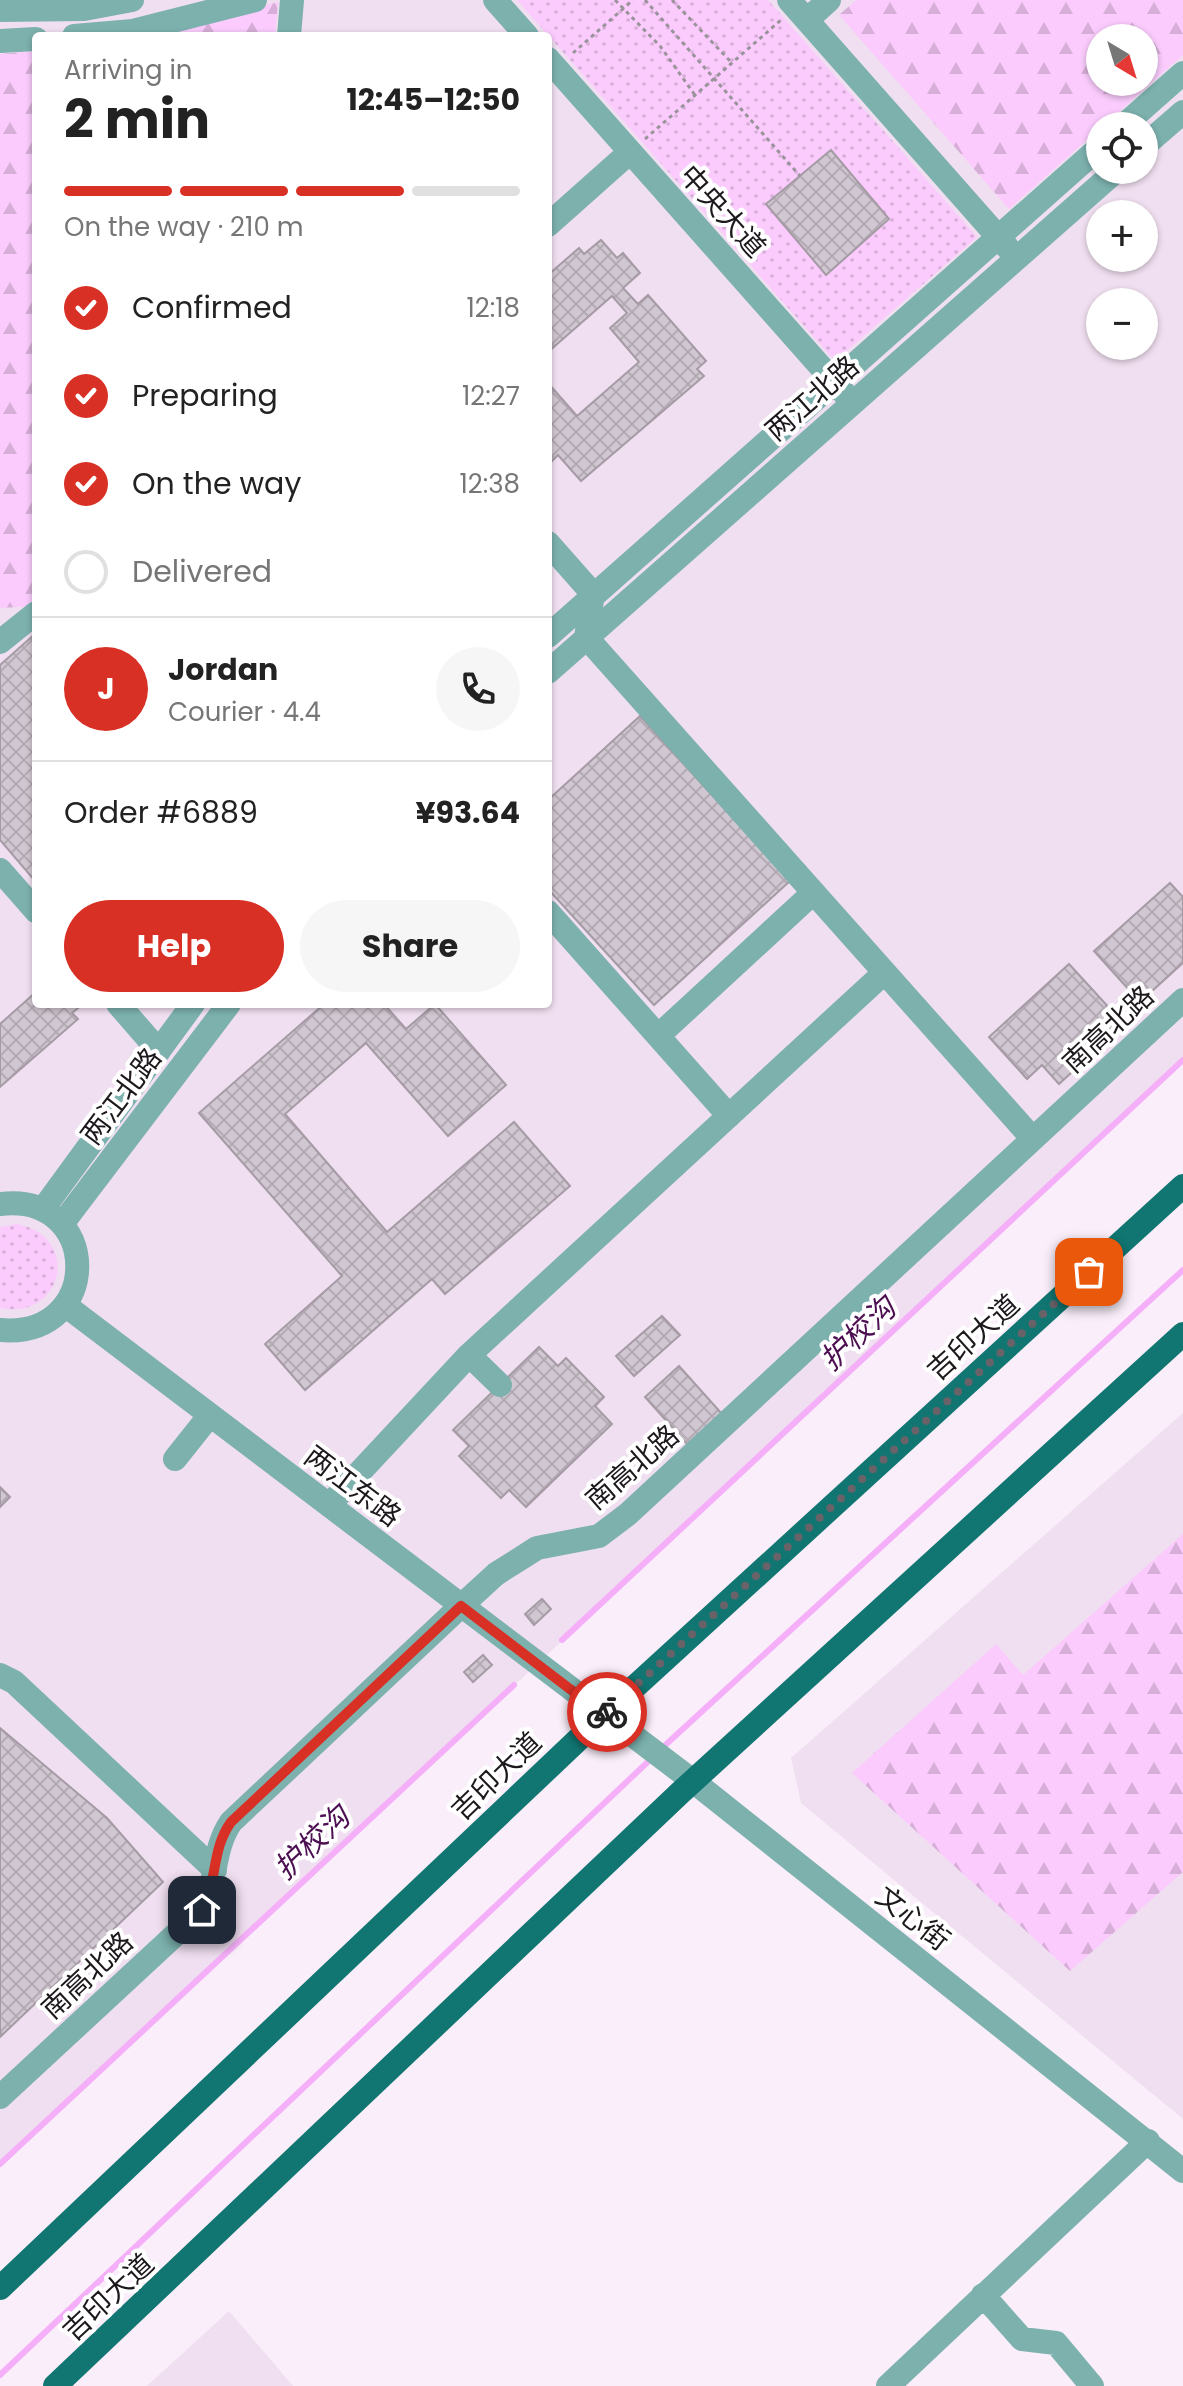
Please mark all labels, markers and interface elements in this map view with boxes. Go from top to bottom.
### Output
north arrow [1086,24,1158,96]
map controls [1086,24,1158,360]
text: Arriving in [64,52,193,88]
text: 12:45–12:50 [346,78,520,121]
text: 2 min [64,83,210,156]
button: locate [1086,112,1158,184]
street label: 中央大道 [671,157,775,266]
button: + [1086,200,1158,272]
text: On the way · 210 m [64,209,303,245]
icon: check [64,286,108,330]
text: Confirmed [132,286,292,329]
button: − [1086,288,1158,360]
text: 12:18 [466,290,520,326]
street label: 两江北路 [757,347,867,450]
icon: check [64,374,108,418]
text: Preparing [132,374,278,417]
text: 12:27 [462,378,520,414]
icon: check [64,462,108,506]
text: On the way [132,462,301,505]
text: 12:38 [459,466,520,502]
text: Delivered [132,550,272,593]
button: phone [436,647,520,731]
text: Jordan [168,648,278,691]
text: J [97,667,115,710]
text: Courier · 4.4 [168,694,321,730]
text: Order #6889 [64,791,258,834]
text: ¥93.64 [415,791,520,834]
button: Help [64,900,284,992]
button: Share [300,900,520,992]
street label: 南高北路 [1054,977,1163,1082]
street label: 两江北路 [72,1040,171,1153]
pin [1055,1238,1123,1306]
icon: bag [1067,1250,1111,1294]
water label: 护校沟 [810,1285,907,1380]
street label: 吉印大道 [919,1285,1028,1389]
street label: 南高北路 [577,1416,687,1519]
street label: 两江东路 [296,1437,409,1536]
courier [567,1672,647,1752]
icon: bike [585,1690,629,1734]
street label: 吉印大道 [443,1723,550,1829]
water label: 护校沟 [264,1794,361,1889]
pin [168,1876,236,1944]
street label: 文心街 [868,1877,958,1960]
icon: home [180,1888,224,1932]
street label: 南高北路 [33,1923,142,2028]
street label: 吉印大道 [54,2245,163,2350]

